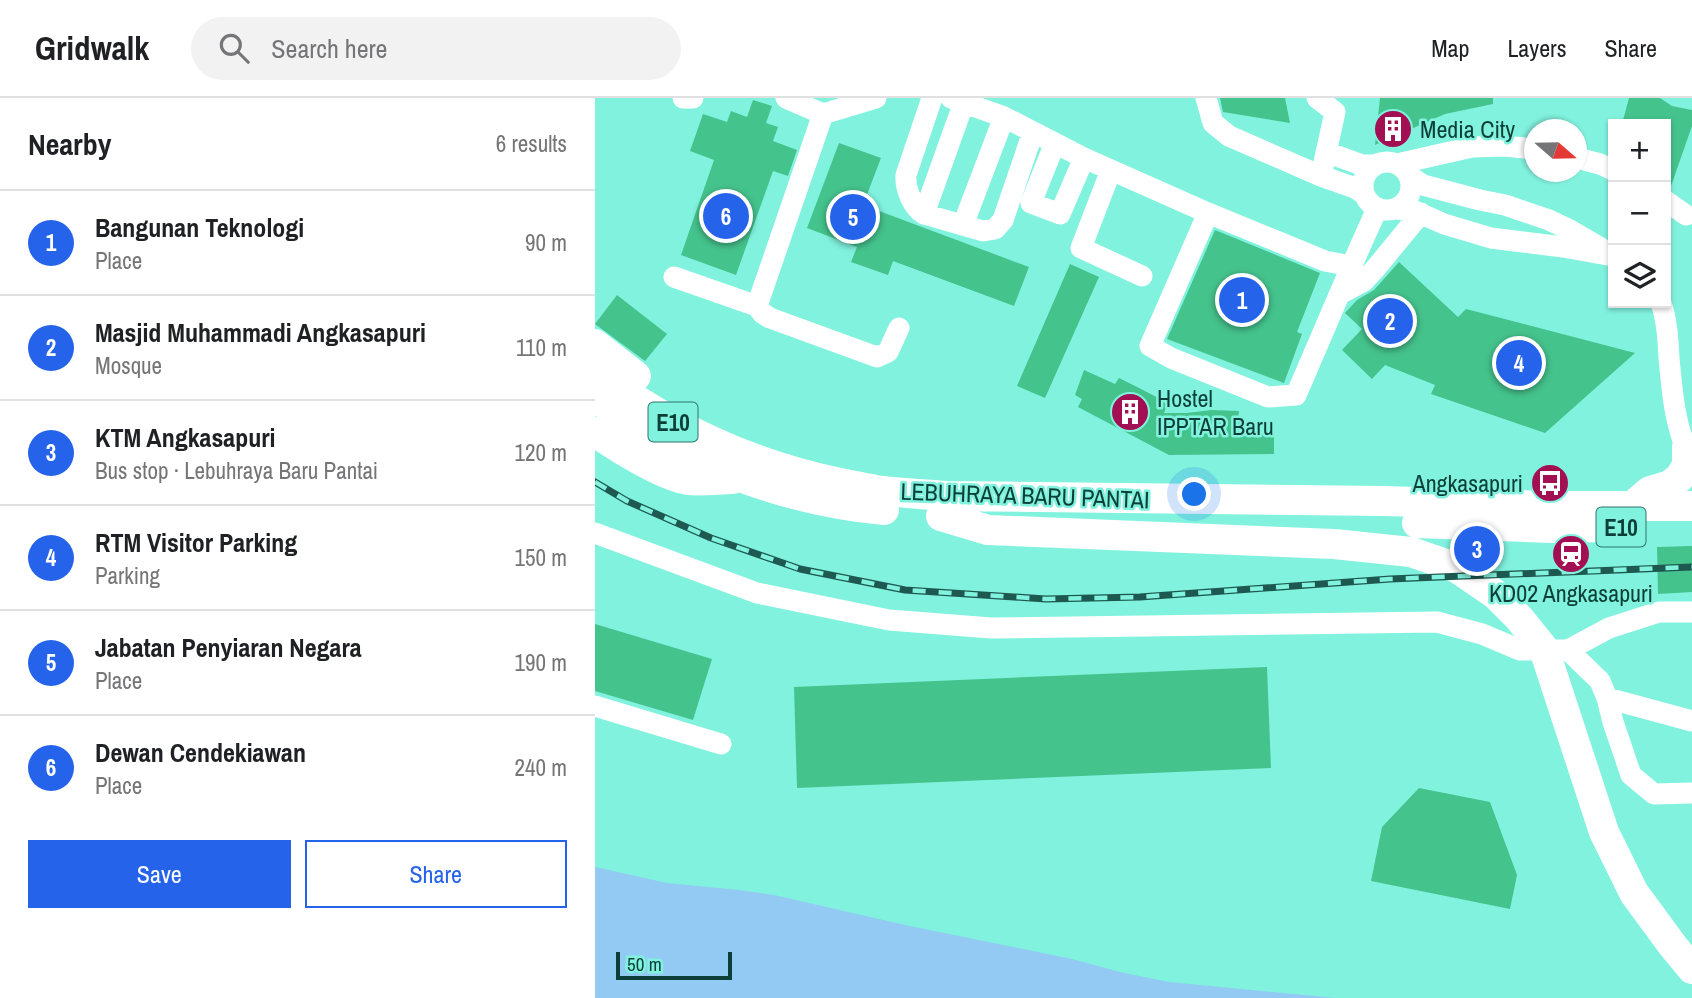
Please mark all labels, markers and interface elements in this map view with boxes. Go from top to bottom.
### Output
search box [191,17,681,80]
text: Gridwalk [35,26,149,70]
icon: search [215,29,253,67]
text: Search here [271,31,387,66]
text: Map [1431,32,1469,64]
text: Layers [1507,32,1566,64]
text: Share [1604,32,1657,64]
building icon: Media City [1372,108,1414,150]
place label: Media City [1420,113,1515,145]
north arrow [1524,119,1587,182]
map controls [1608,119,1671,308]
button: + [1608,119,1671,182]
text: Nearby [28,124,111,164]
text: 6 results [496,128,567,159]
button: − [1608,182,1671,245]
pin: 6 [703,190,749,242]
pin: 5 [830,191,876,243]
text: Bangunan Teknologi [95,210,304,245]
text: 1 [46,227,56,258]
text: 90 m [525,227,567,258]
text: Place [95,245,142,276]
button: layers [1608,245,1671,308]
pin: 1 [1219,274,1265,326]
pin: 2 [1367,295,1413,347]
text: Masjid Muhammadi Angkasapuri [95,315,426,350]
text: 2 [46,332,56,363]
text: 110 m [516,332,567,363]
pin: 4 [1496,337,1542,389]
text: Mosque [95,350,162,381]
place label: Hostel IPPTAR Baru [1157,382,1274,442]
building icon: Hostel IPPTAR Baru [1109,391,1151,433]
road number: E10 [649,402,697,442]
text: KTM Angkasapuri [95,420,275,455]
text: 3 [46,437,56,468]
text: 120 m [515,437,567,468]
text: Bus stop · Lebuhraya Baru Pantai [95,455,378,486]
bus stop icon: Angkasapuri [1529,462,1571,504]
place label: Angkasapuri [1412,467,1523,499]
street label: LEBUHRAYA BARU PANTAI [900,475,1150,515]
your location [1177,477,1211,511]
road number: E10 [1597,508,1645,546]
pin: 3 [1454,523,1500,575]
text: RTM Visitor Parking [95,525,297,560]
station icon: KD02 Angkasapuri [1550,533,1592,575]
text: 4 [46,542,56,573]
text: 150 m [515,542,567,573]
text: Parking [95,560,160,591]
place label: KD02 Angkasapuri [1489,577,1653,609]
text: Jabatan Penyiaran Negara [95,630,362,665]
text: 5 [46,647,56,678]
text: 190 m [515,647,567,678]
text: Place [95,665,142,696]
text: Dewan Cendekiawan [95,735,306,770]
text: 6 [46,752,56,783]
text: 240 m [515,752,567,783]
text: Place [95,770,142,801]
button: Save [28,840,291,908]
button: Share [305,840,567,908]
scale bar [616,949,731,981]
text: 50 m [627,951,662,977]

